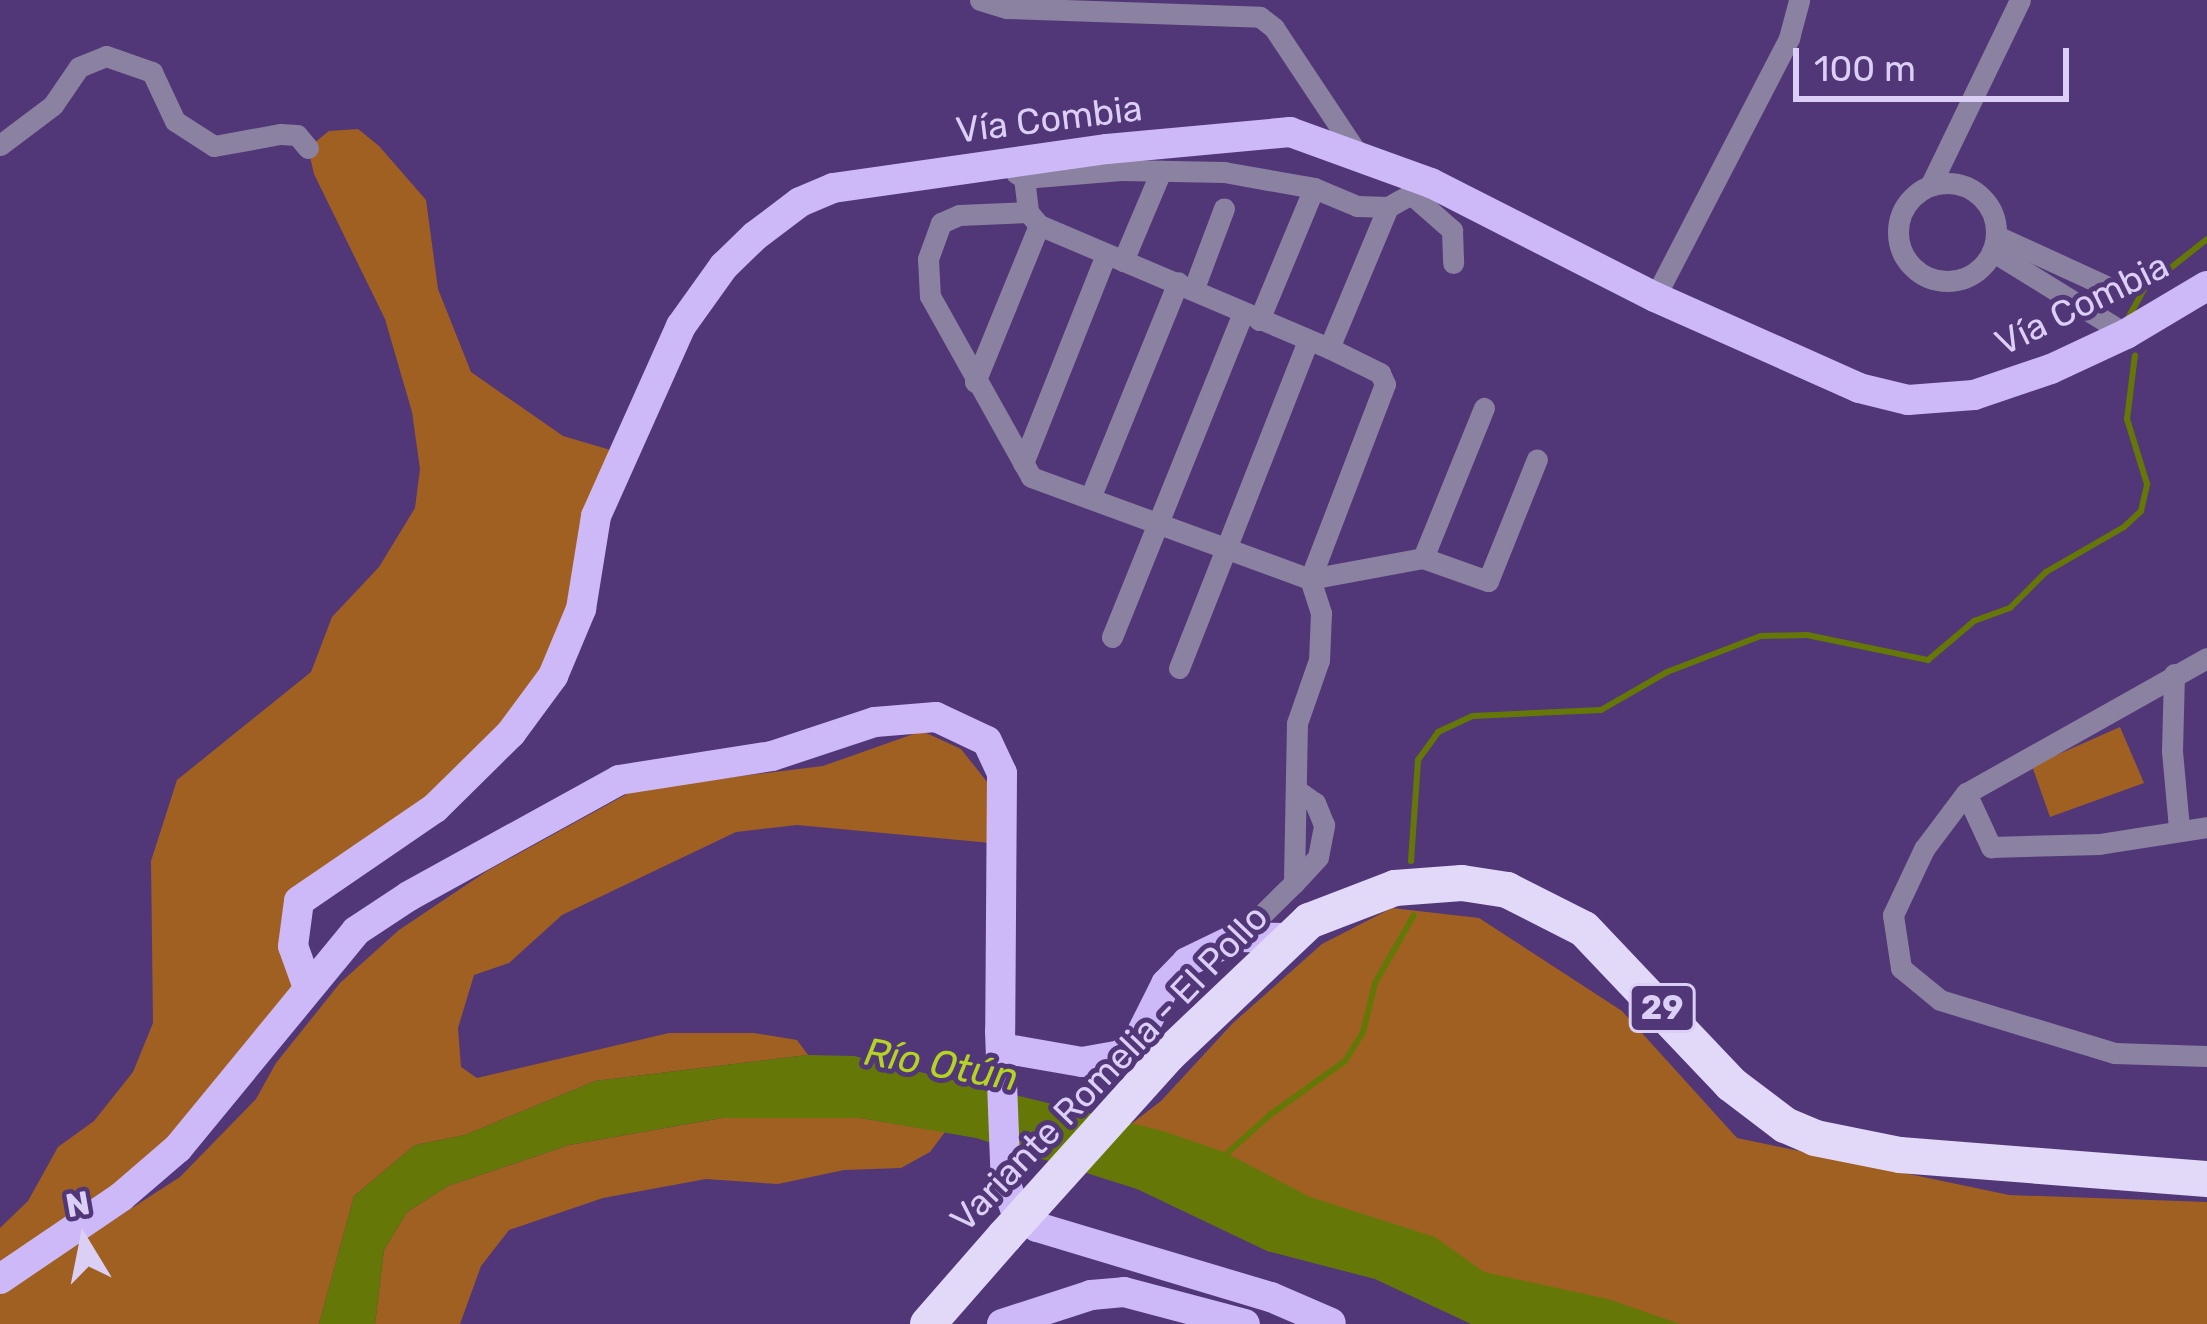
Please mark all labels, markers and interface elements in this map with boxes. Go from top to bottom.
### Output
scale bar [1799,24,2075,98]
text: 100 m [1814,47,1916,90]
street label: Vía Combia [953,86,1145,152]
street label: Vía Combia [1988,243,2176,365]
street label: Variante Romelia - El Pollo [941,895,1277,1241]
road number: 29 [1626,981,1698,1035]
water label: Río Otún [860,1028,1022,1102]
north arrow [24,1180,144,1300]
text: N [63,1183,93,1225]

